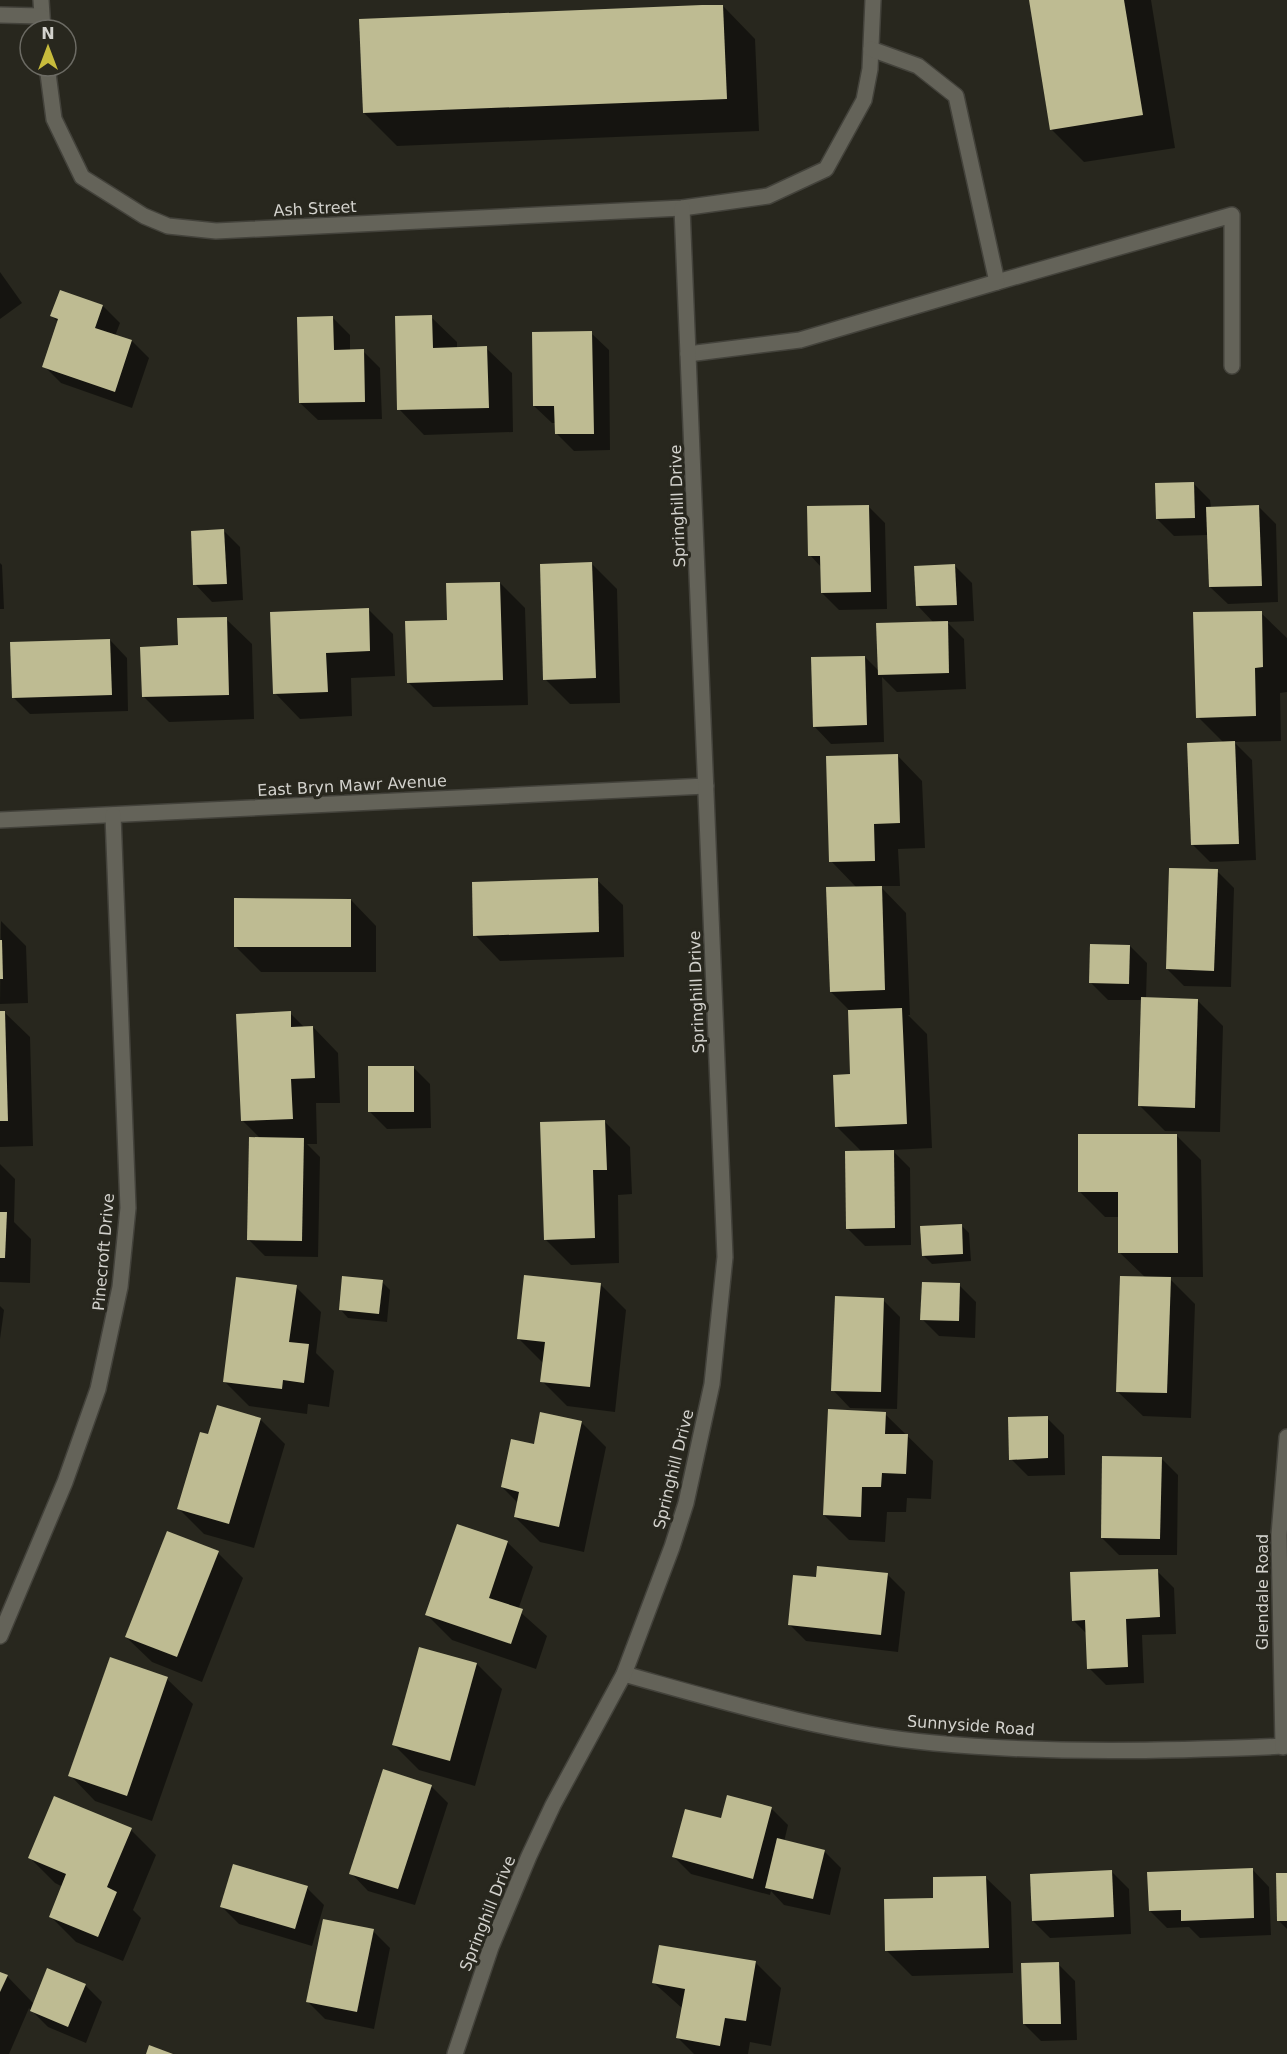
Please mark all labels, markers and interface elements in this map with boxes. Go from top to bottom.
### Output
north arrow [18,18,78,78]
text: N [41,24,55,43]
street label: Ash Street [273,197,357,220]
street label: Springhill Drive [666,444,689,568]
street label: East Bryn Mawr Avenue [257,771,447,800]
street label: Springhill Drive [685,930,708,1054]
street label: Pinecroft Drive [89,1192,118,1312]
street label: Springhill Drive [649,1407,698,1531]
street label: Glendale Road [1253,1534,1272,1650]
street label: Sunnyside Road [906,1712,1036,1739]
street label: Springhill Drive [456,1853,519,1974]

